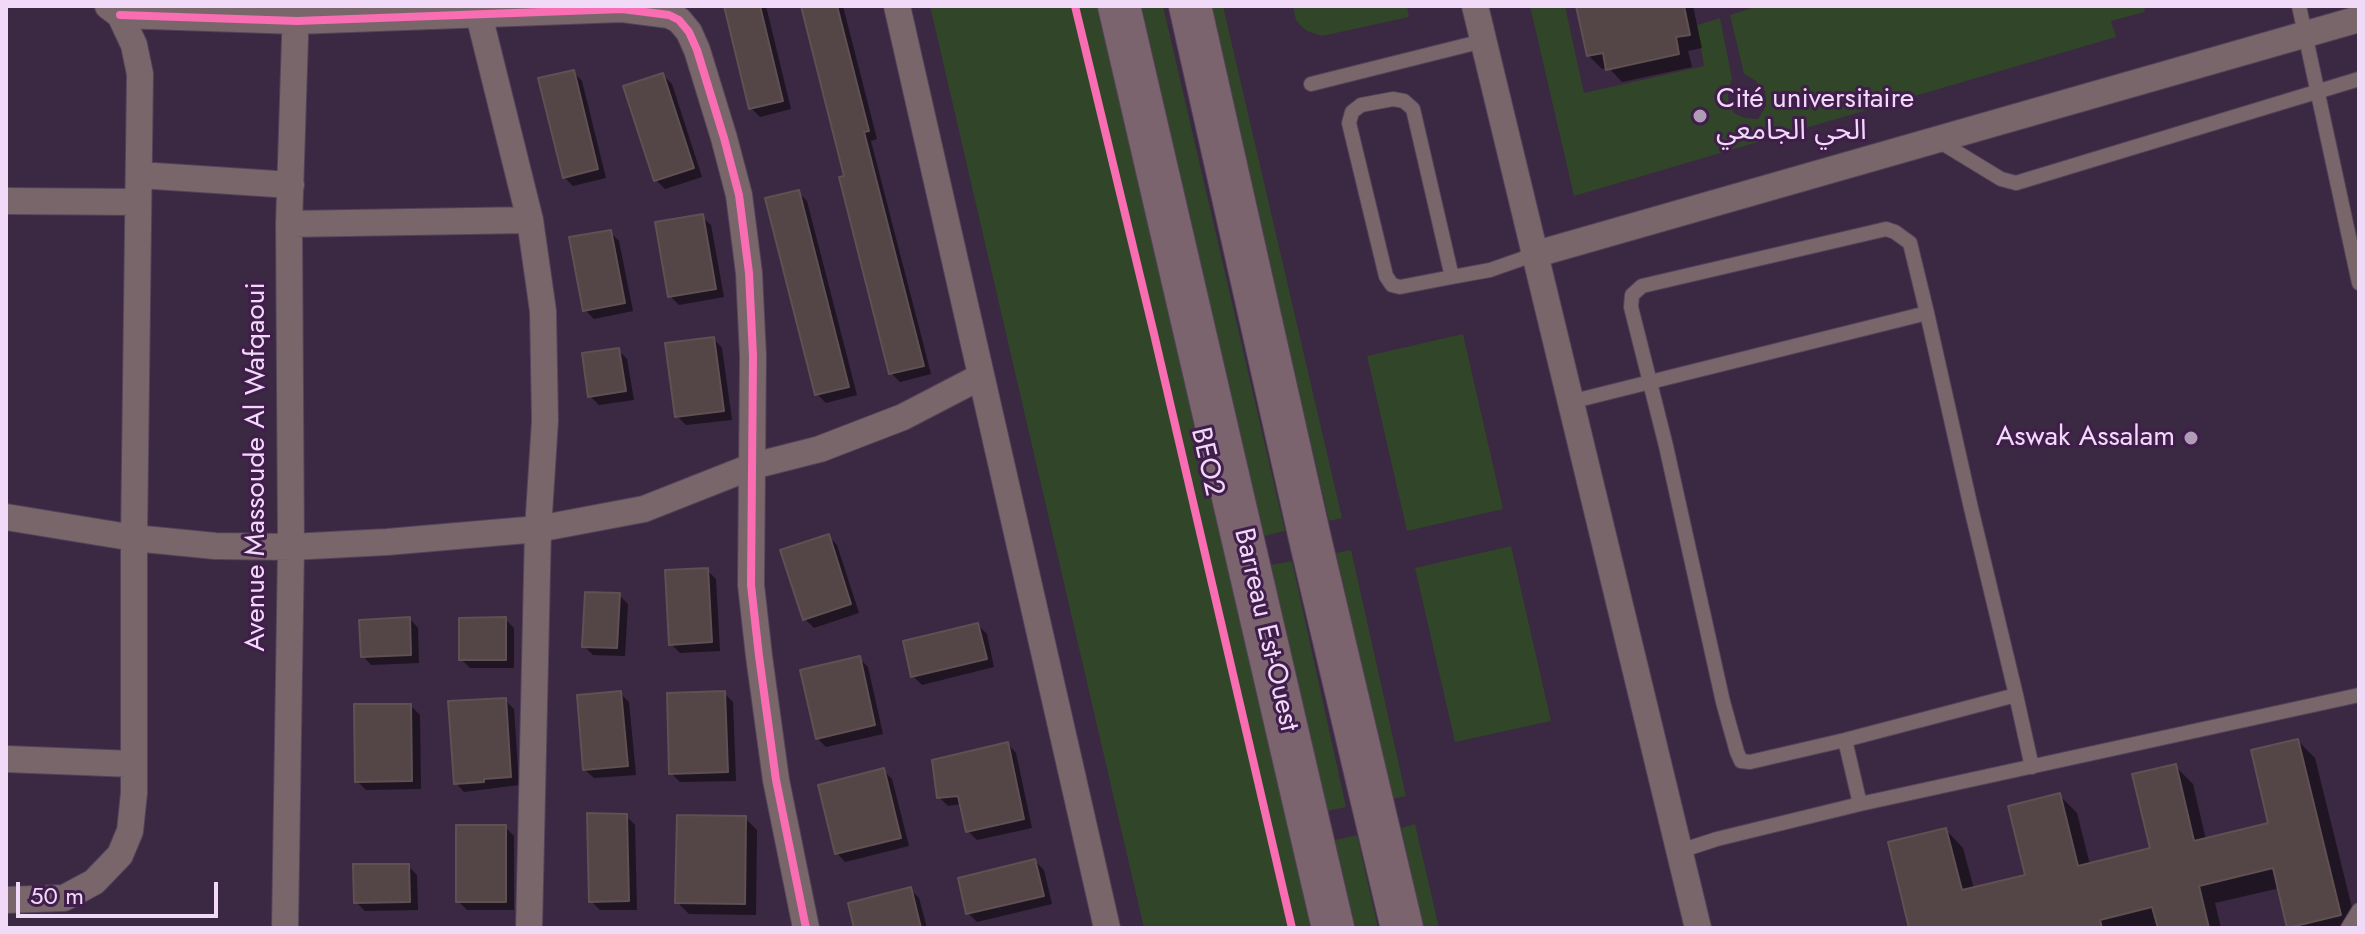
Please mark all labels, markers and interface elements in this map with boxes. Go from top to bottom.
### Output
place label: Cité universitaire الحي الجامعي [1716,83,1914,149]
marker: Cité universitaire الحي الجامعي [1691,107,1709,125]
street label: Avenue Massoude Al Wafqaoui [240,282,274,652]
place label: Aswak Assalam [1996,421,2175,455]
street label: BEO2 [1182,425,1230,499]
marker: Aswak Assalam [2182,429,2200,447]
street label: Barreau Est-Ouest [1225,525,1305,735]
scale bar [20,866,222,916]
text: 50 m [30,878,84,913]

